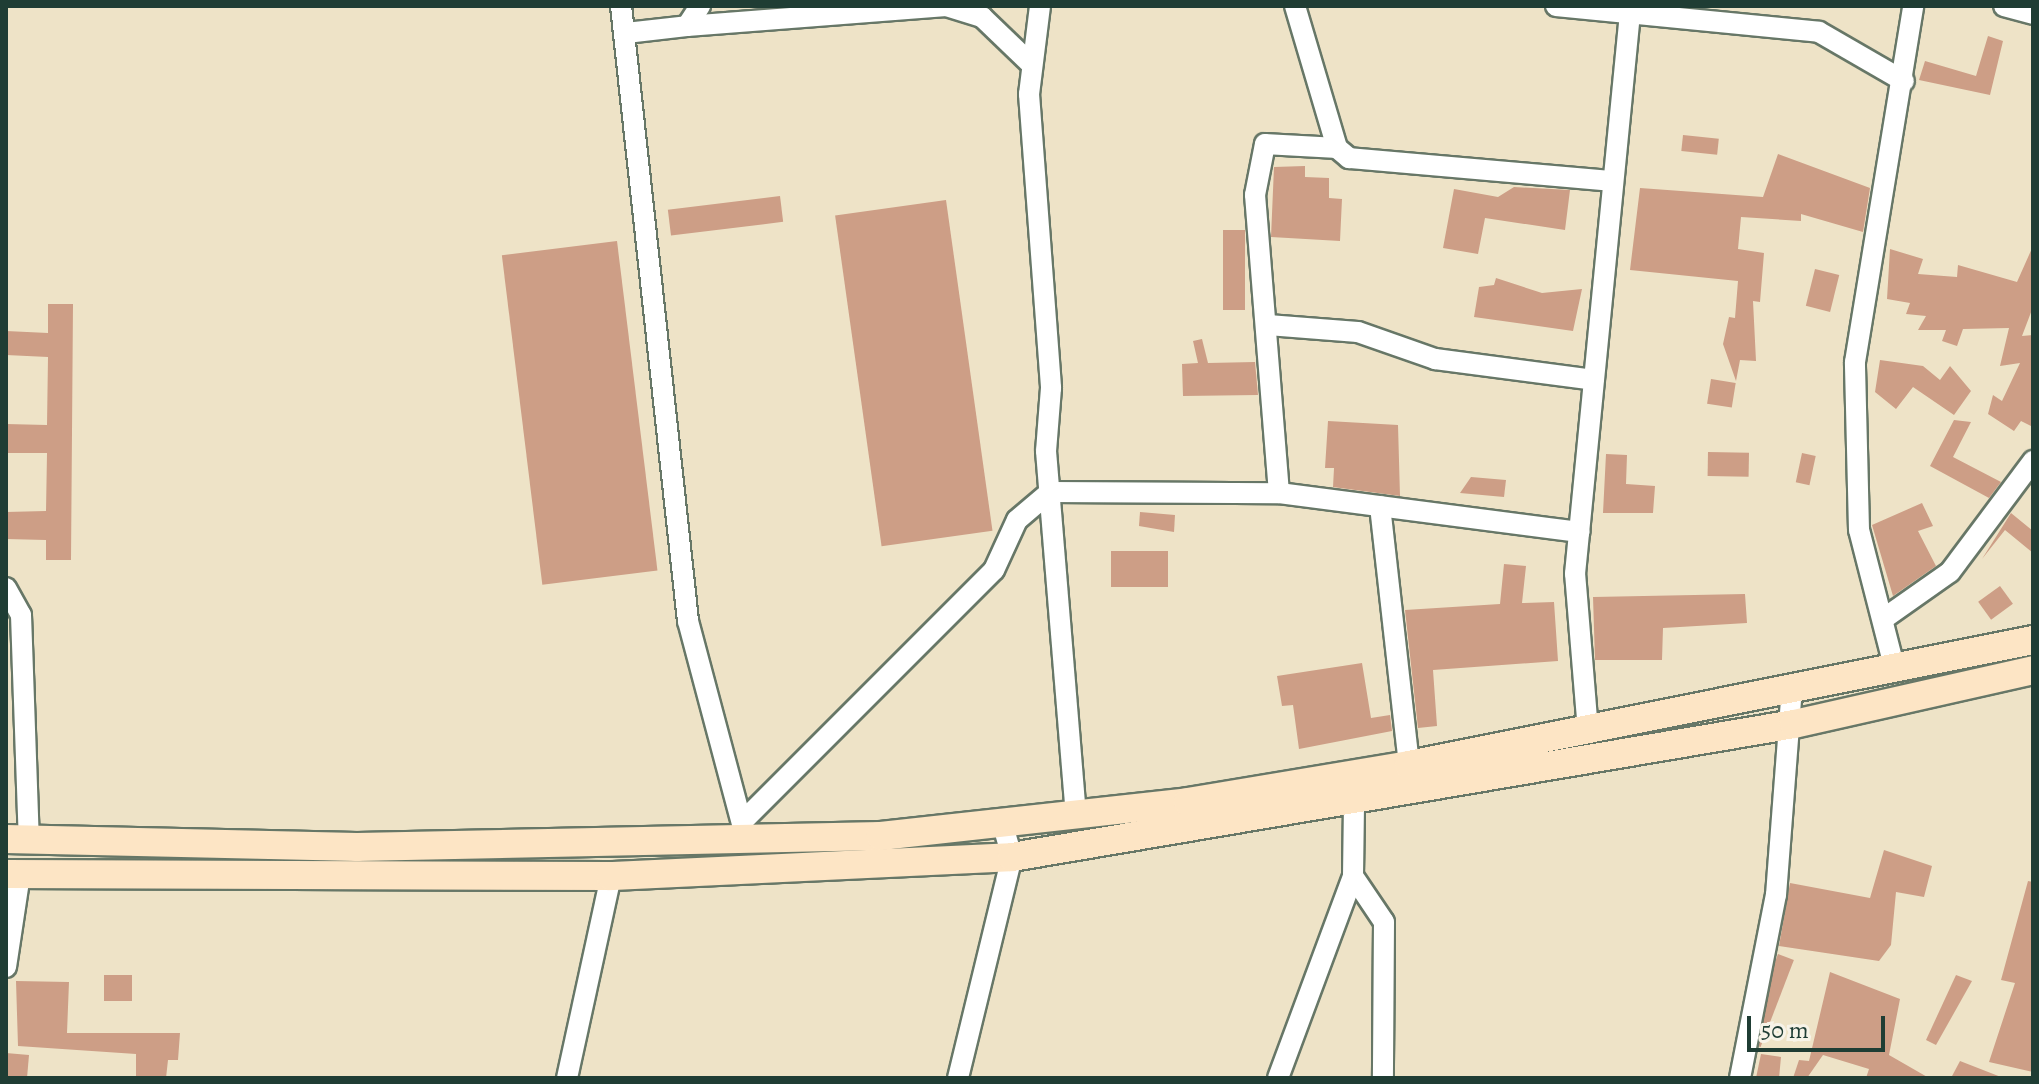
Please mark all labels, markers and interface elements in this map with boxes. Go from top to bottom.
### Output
scale bar [1751,1000,1889,1050]
text: 50 m [1761,1014,1809,1046]

